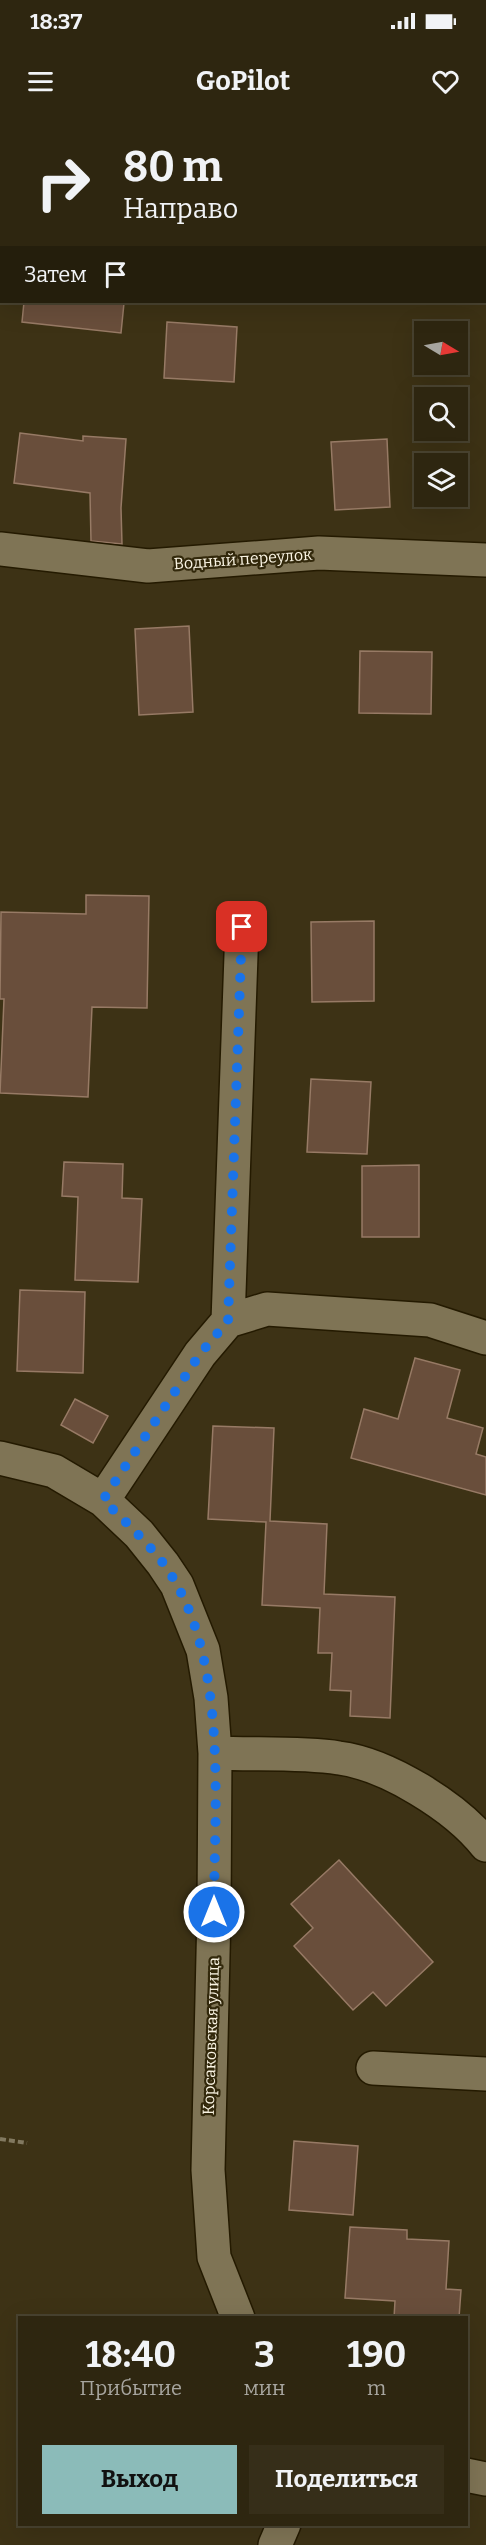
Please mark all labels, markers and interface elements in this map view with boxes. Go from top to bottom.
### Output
text: 18:37 [30,8,82,35]
icon: menu [24,65,57,98]
text: GoPilot [196,65,290,97]
icon: heart [429,65,462,98]
text: 80 m [123,142,223,192]
icon: right [24,144,102,222]
text: Направо [123,193,238,225]
icon: arrive [99,258,132,291]
text: Затем [24,261,87,288]
north arrow [414,321,468,375]
map controls [414,321,468,507]
button: search [414,387,468,441]
button: layers [414,453,468,507]
street label: Водный переулок [173,545,314,573]
pin [216,901,267,952]
icon: arrive [225,910,258,943]
position arrow [182,1880,246,1944]
street label: Корсаковская улица [199,1956,223,2115]
text: 18:40 [86,2333,176,2377]
text: 3 [254,2333,275,2377]
text: 190 [347,2333,406,2377]
text: Прибытие [80,2376,182,2400]
text: мин [244,2376,285,2400]
text: m [367,2376,386,2400]
button: Выход [42,2445,237,2514]
button: Поделиться [249,2445,444,2514]

